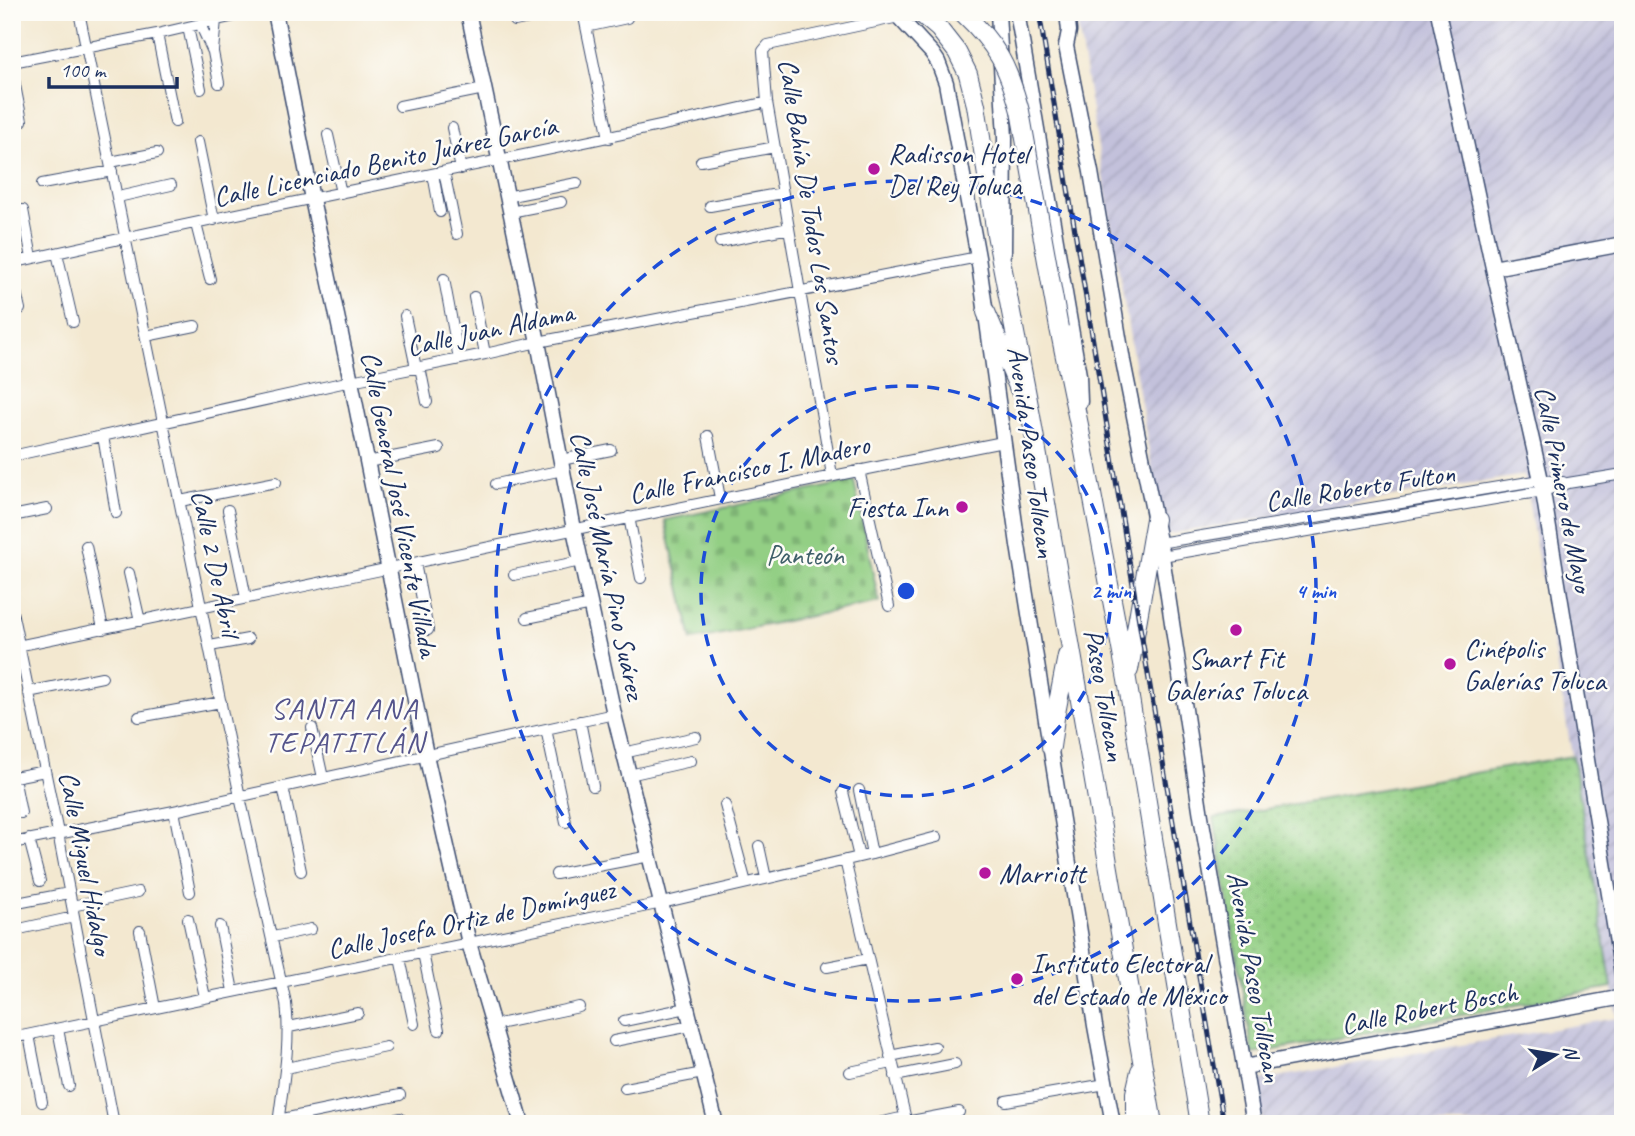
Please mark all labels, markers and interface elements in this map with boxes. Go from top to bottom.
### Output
scale bar [49,46,177,90]
street label: Calle Bahía De Todos Los Santos [771,56,854,368]
text: 100 m [60,57,107,83]
street label: Calle Licenciado Benito Juárez García [210,107,562,215]
place label: Radisson Hotel Del Rey Toluca [888,136,1034,203]
marker: Radisson Hotel Del Rey Toluca [866,161,882,177]
street label: Calle Juan Aldama [403,294,579,364]
street label: Avenida Paseo Tollocan [1000,344,1064,560]
street label: Calle General José Vicente Villada [353,348,447,662]
street label: Calle Primero de Mayo [1527,383,1602,598]
street label: Calle Francisco I. Madero [626,426,874,512]
street label: Calle José María Pino Suárez [562,428,654,704]
street label: Calle Roberto Fulton [1263,455,1458,519]
street label: Calle 2 De Abril [183,487,250,645]
place label: Fiesta Inn [847,490,949,525]
marker: Fiesta Inn [954,499,970,515]
park label: Panteón [766,537,845,572]
text: 2 min [1091,578,1131,604]
text: 4 min [1296,578,1336,604]
centre of rings [894,579,918,603]
marker: Smart Fit Galerías Toluca [1228,622,1244,638]
street label: Paseo Tollocan [1076,626,1134,764]
place label: Cinépolis Galerías Toluca [1464,631,1608,698]
place label: Smart Fit Galerías Toluca [1165,641,1309,708]
marker: Cinépolis Galerías Toluca [1442,656,1458,672]
district label: SANTA ANA TEPATITLÁN [264,689,429,761]
street label: Calle Miguel Hidalgo [51,768,122,961]
place label: Marriott [999,856,1088,891]
marker: Marriott [977,865,993,881]
street label: Avenida Paseo Tollocan [1219,869,1291,1085]
street label: Calle Josefa Ortiz de Domínguez [324,871,620,967]
place label: Instituto Electoral del Estado de México [1031,946,1229,1013]
marker: Instituto Electoral del Estado de México [1009,971,1025,987]
street label: Calle Robert Bosch [1338,974,1521,1042]
north arrow [1520,1020,1590,1090]
text: N [1558,1044,1584,1063]

